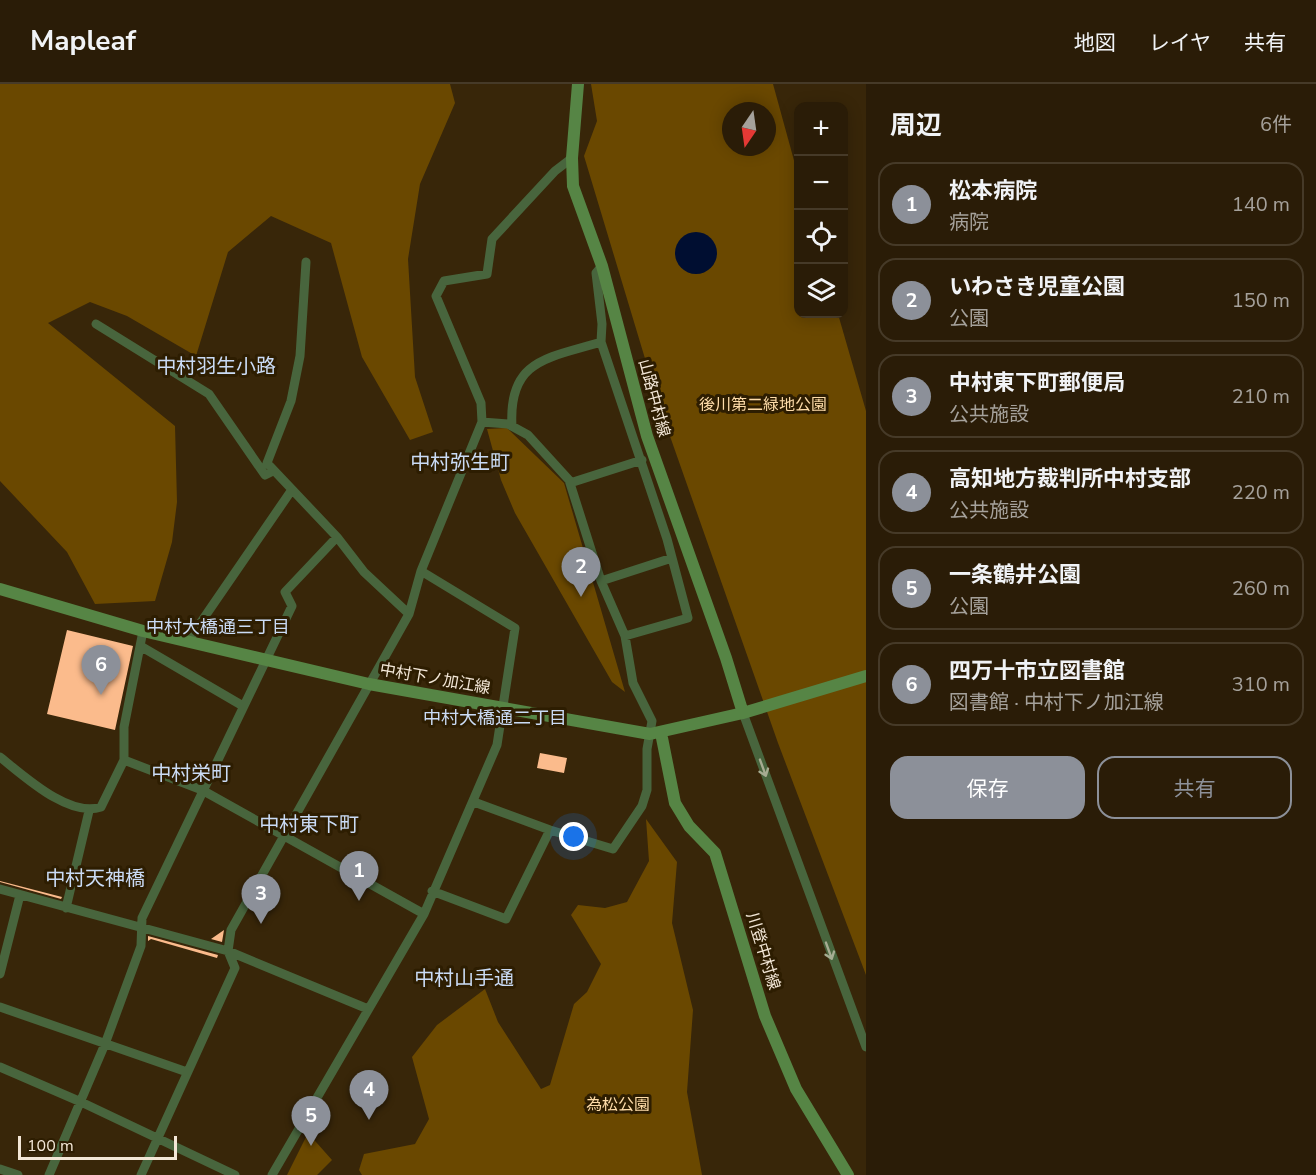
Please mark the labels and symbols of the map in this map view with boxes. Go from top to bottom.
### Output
north arrow [722,102,776,156]
district label: 中村羽生小路 [156,353,276,380]
street label: 山路中村線 [633,357,675,439]
park label: 後川第二緑地公園 [699,394,827,416]
district label: 中村弥生町 [410,449,510,476]
pin: 2 [562,548,600,597]
district label: 中村大橋通三丁目 [146,615,290,639]
pin: 6 [82,646,120,695]
street label: 中村下ノ加江線 [378,658,492,700]
district label: 中村大橋通二丁目 [423,706,567,730]
one-way arrow [758,758,769,777]
district label: 中村栄町 [151,760,231,787]
district label: 中村東下町 [259,811,359,838]
your location [559,822,588,851]
pin: 1 [340,852,378,901]
district label: 中村天神橋 [45,865,145,892]
pin: 3 [242,874,280,924]
street label: 川登中村線 [741,910,785,992]
one-way arrow [824,942,835,960]
district label: 中村山手通 [414,965,514,992]
pin: 4 [350,1070,388,1120]
park label: 為松公園 [586,1094,650,1116]
pin: 5 [292,1096,330,1146]
scale bar [18,1133,177,1160]

